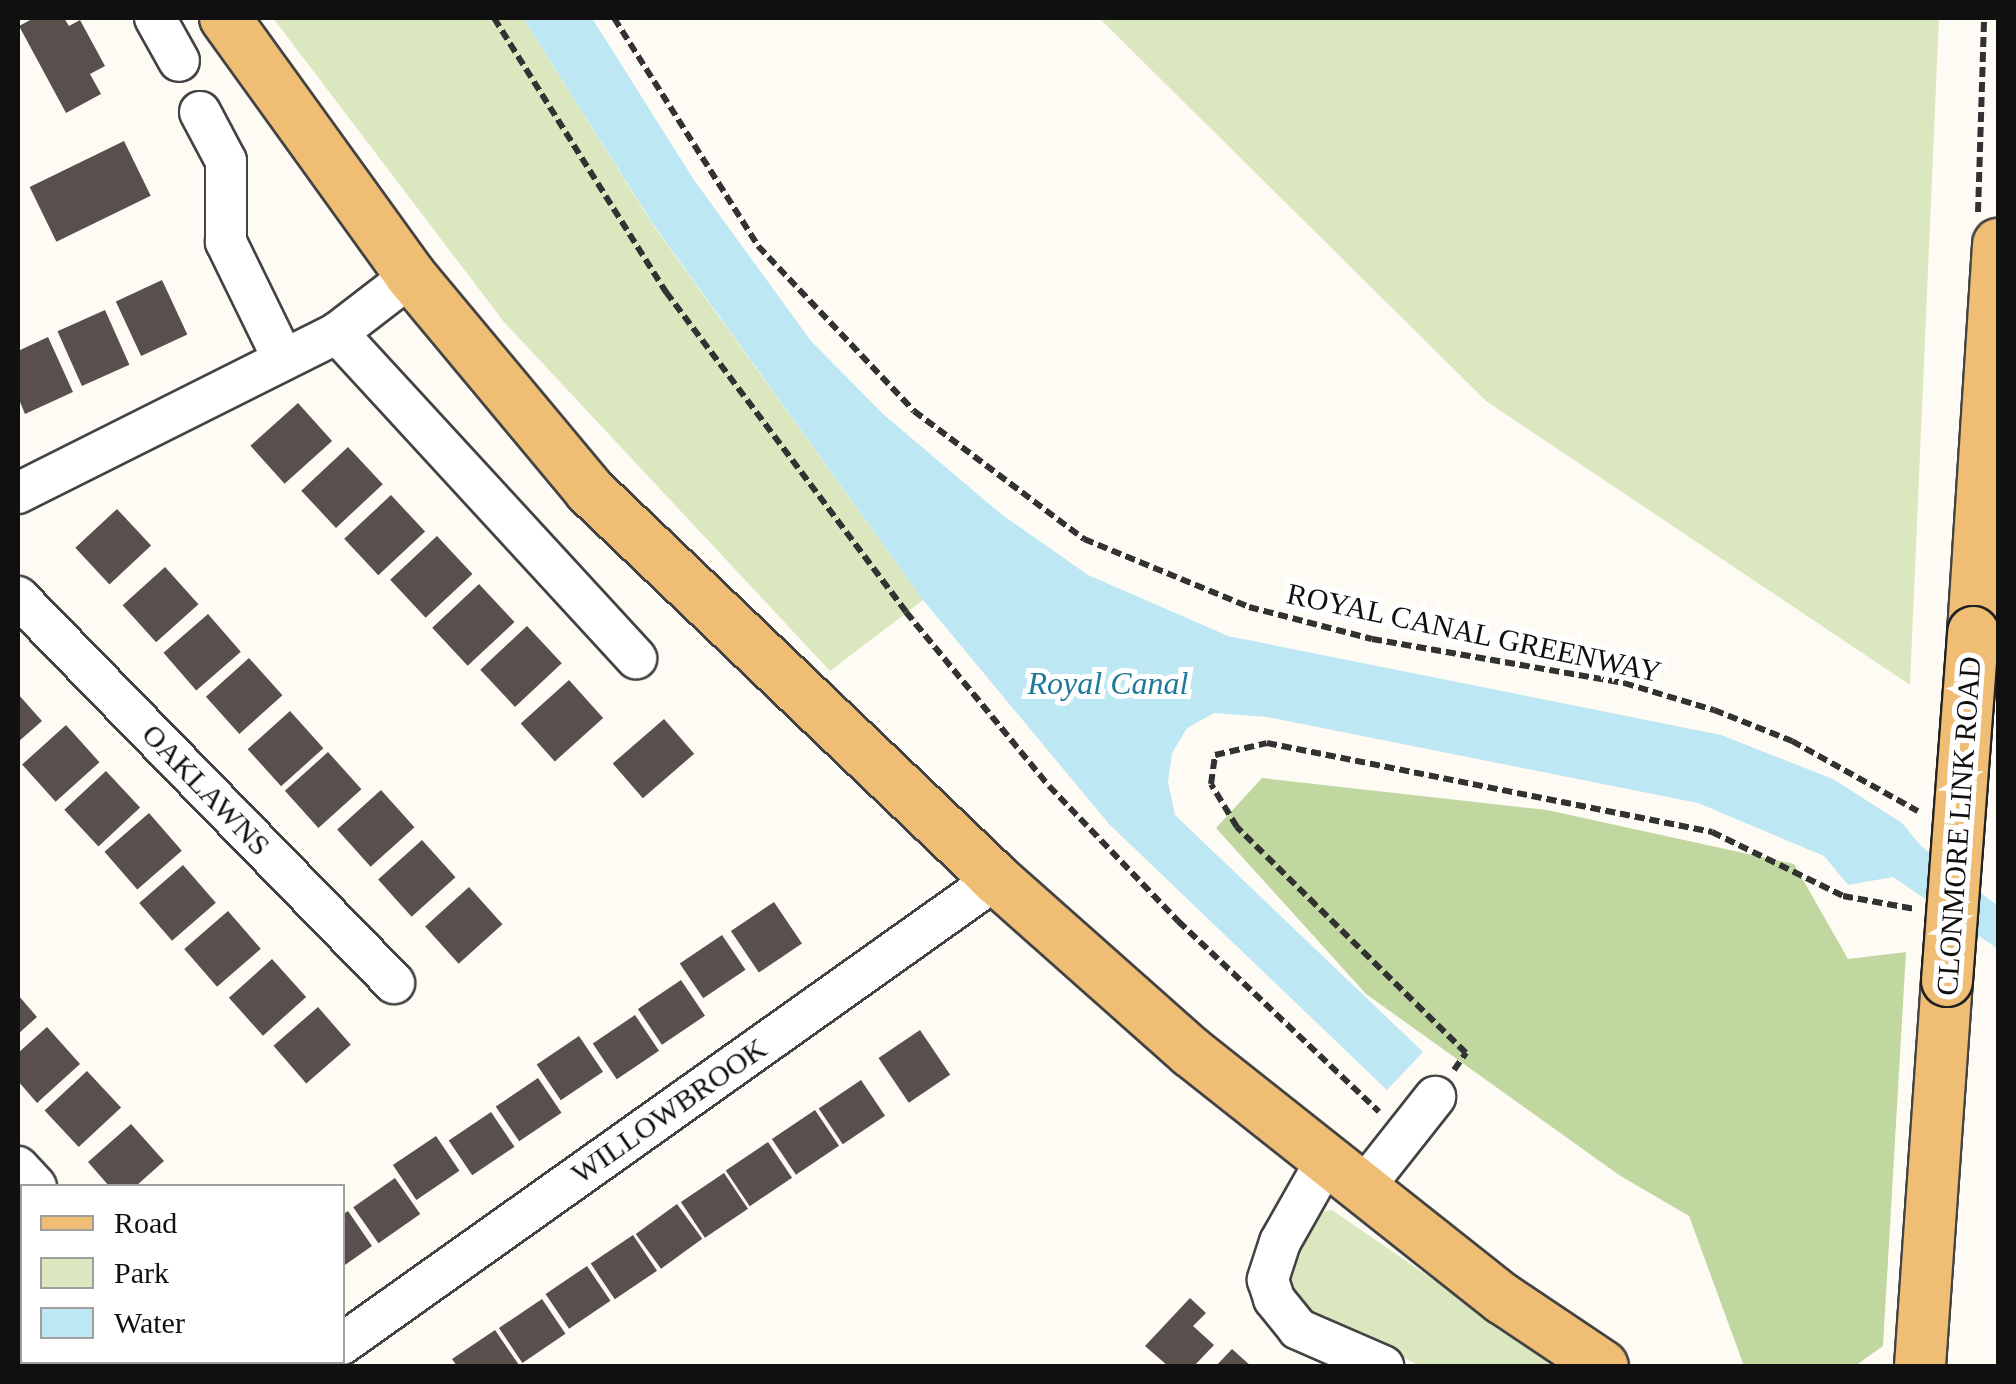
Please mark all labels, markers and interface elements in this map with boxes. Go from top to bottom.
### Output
street label: ROYAL CANAL GREENWAY [1283,575,1665,691]
street label: CLONMORE LINK ROAD [1929,655,1989,997]
water label: Royal Canal [1028,664,1188,702]
street label: OAKLAWNS [134,717,278,863]
street label: WILLOWBROOK [564,1030,774,1192]
legend [20,1184,345,1364]
text: Road [114,1206,177,1239]
text: Park [114,1256,169,1289]
text: Water [114,1306,185,1339]

